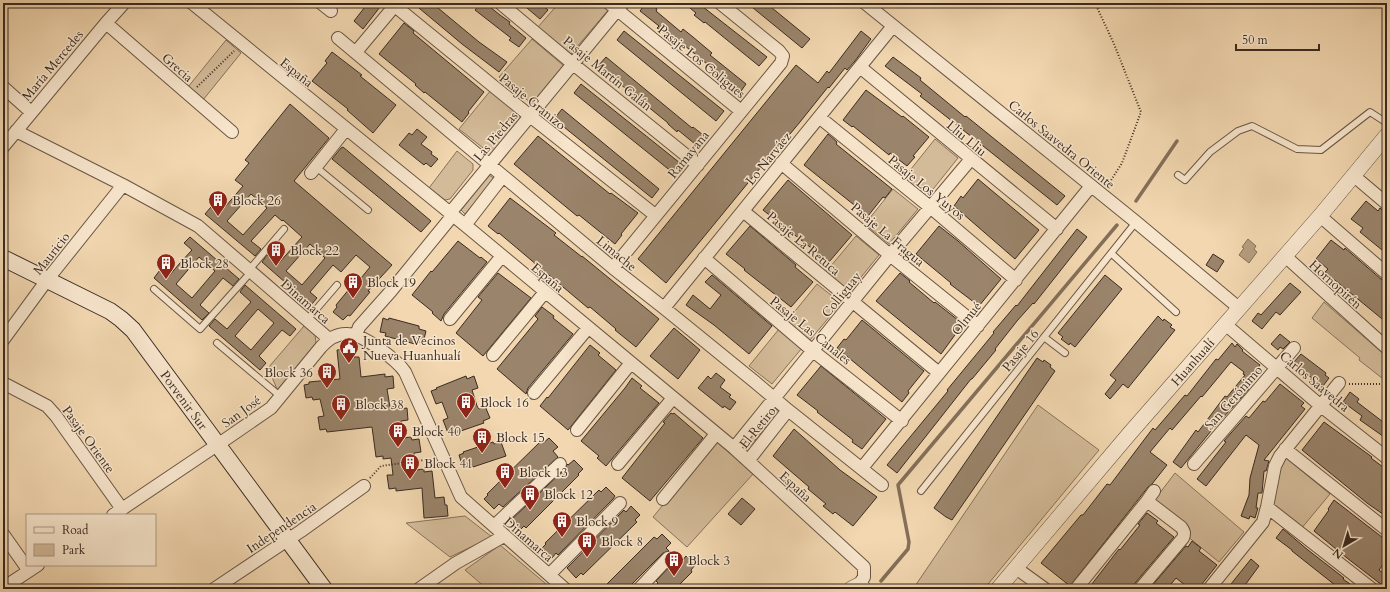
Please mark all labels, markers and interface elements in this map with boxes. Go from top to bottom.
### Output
street label: Pasaje Los Coligues [654,21,749,103]
street label: María Mercedes [18,26,88,105]
scale bar [1236,26,1319,52]
street label: Pasaje Martín Galán [559,32,656,116]
text: 50 m [1242,32,1269,48]
street label: Grecia [158,49,197,87]
street label: España [276,54,317,92]
street label: Pasaje Granizo [495,69,569,134]
street label: Carlos Saavedra Oriente [1004,96,1119,193]
street label: Las Piedras [470,108,522,165]
street label: Lliu Lliu [942,117,990,161]
street label: Ramayana [664,127,714,182]
street label: Lo Narváez [742,128,796,189]
street label: Pasaje Los Yuyos [884,151,969,224]
building icon: Block 26 [207,189,229,217]
place label: Block 26 [232,192,281,210]
street label: Pasaje La Fragua [847,199,928,271]
street label: Pasaje La Retuca [763,208,844,280]
street label: Mauricio [29,228,74,279]
street label: Limache [592,232,640,276]
building icon: Block 22 [265,239,287,267]
place label: Block 22 [290,242,339,260]
building icon: Block 28 [155,252,177,280]
place label: Block 28 [180,255,229,273]
street label: Hornopirén [1305,256,1366,314]
street label: España [527,259,568,297]
street label: Colliguay [818,268,866,321]
building icon: Block 19 [342,271,364,299]
place label: Block 19 [367,274,416,292]
street label: Dinamarca [277,275,334,329]
street label: Pasaje Las Canales [766,292,855,369]
street label: Olmué [948,298,986,339]
street label: Pasaje 16 [998,325,1044,376]
place label: Junta de Vecinos Nueva Huanhualí [361,332,461,365]
street label: Huanhualí [1167,334,1219,390]
public building icon: Junta de Vecinos Nueva Huanhualí [338,336,360,364]
street label: Carlos Saavedra [1276,347,1353,417]
building icon: Block 36 [316,361,338,389]
street label: San Gerónimo [1201,362,1267,434]
place label: Block 36 [264,364,313,382]
street label: Porvenir Sur [156,367,212,434]
street label: San José [218,391,265,432]
building icon: Block 16 [455,391,477,419]
building icon: Block 38 [330,393,352,421]
place label: Block 16 [480,394,529,412]
place label: Block 38 [355,396,404,414]
street label: Pasaje Oriente [58,402,119,477]
street label: El Retiro [735,403,780,452]
building icon: Block 40 [387,420,409,448]
place label: Block 40 [412,423,461,441]
building icon: Block 15 [471,426,493,454]
place label: Block 15 [496,429,545,447]
building icon: Block 41 [399,452,421,480]
place label: Block 41 [424,455,473,473]
building icon: Block 13 [494,461,516,489]
place label: Block 13 [519,464,568,482]
street label: España [775,467,816,506]
building icon: Block 12 [519,483,541,511]
place label: Block 12 [544,486,593,504]
street label: Independencia [243,498,320,558]
building icon: Block 9 [551,510,573,538]
street label: Dinamarca [500,513,557,567]
place label: Block 9 [576,513,619,531]
legend [26,514,156,566]
text: Road [62,522,89,538]
north arrow [1324,526,1364,566]
building icon: Block 8 [576,530,598,558]
place label: Block 8 [601,533,643,551]
text: Park [62,542,86,558]
text: N [1329,544,1347,562]
building icon: Block 3 [663,549,685,577]
place label: Block 3 [688,552,730,570]

